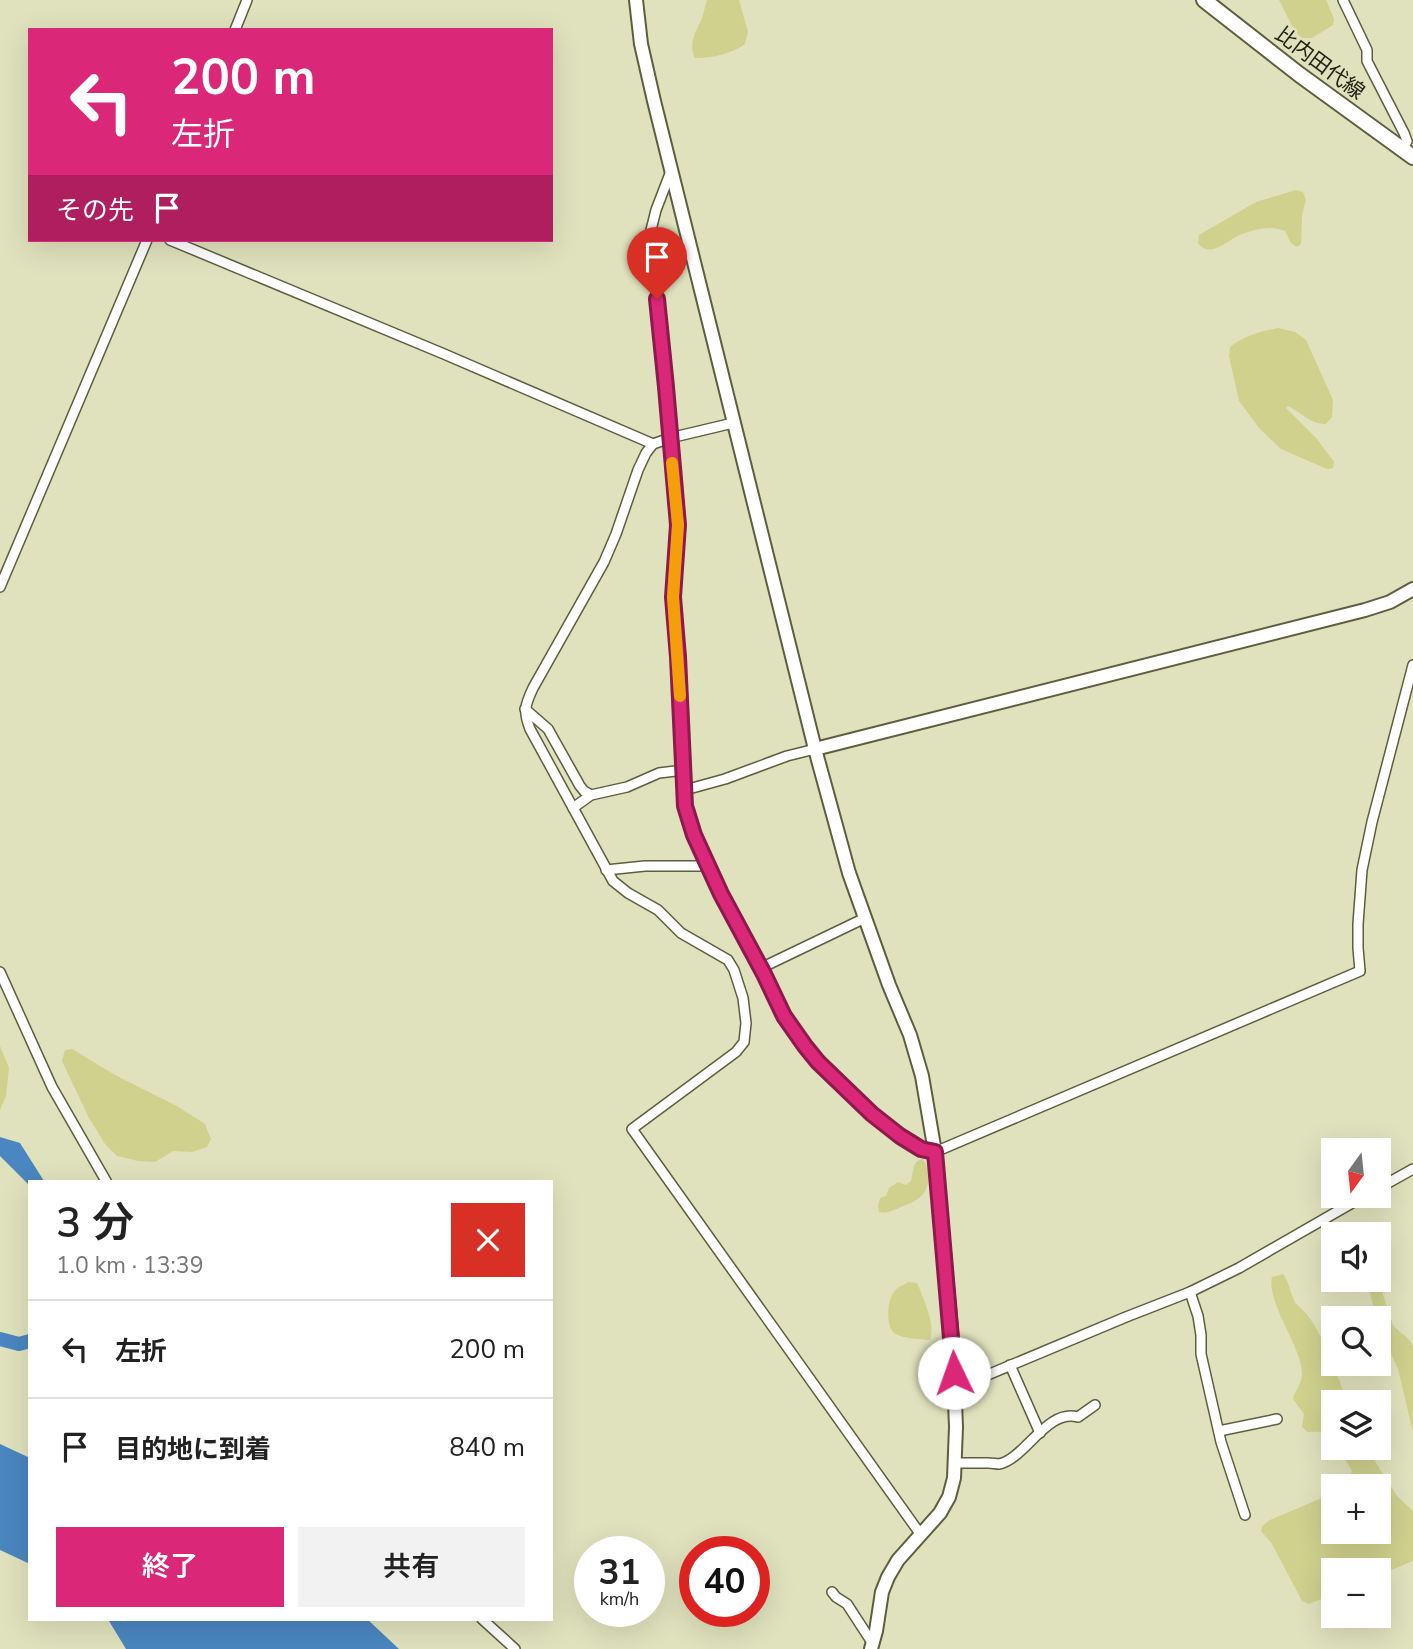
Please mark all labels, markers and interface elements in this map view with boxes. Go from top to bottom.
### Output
street label: 比内田代線 [1270,20,1370,106]
text: 200 m [171,44,315,111]
icon: left [56,56,147,147]
text: 左折 [171,113,235,156]
icon: arrive [148,189,186,227]
text: その先 [56,193,134,228]
pin [627,227,687,299]
icon: arrive [638,238,676,276]
north arrow [1321,1138,1391,1208]
map controls [1321,1138,1391,1628]
text: 3 分 [56,1195,134,1252]
button: close [451,1203,525,1277]
button: sound [1321,1222,1391,1292]
text: 1.0 km · 13:39 [56,1250,203,1281]
button: search [1321,1306,1391,1376]
icon: left [56,1330,94,1368]
text: 200 m [449,1332,525,1367]
text: 左折 [115,1334,167,1369]
position arrow [917,1336,991,1410]
button: layers [1321,1390,1391,1460]
icon: arrive [56,1428,94,1466]
text: 840 m [449,1430,525,1465]
text: 目的地に到着 [115,1432,271,1467]
button: + [1321,1474,1391,1544]
button: 終了 [56,1527,284,1607]
button: 共有 [298,1527,525,1607]
speed limit sign: 40 [679,1536,770,1627]
text: 31 [598,1549,641,1596]
button: − [1321,1558,1391,1628]
text: km/h [600,1587,639,1611]

